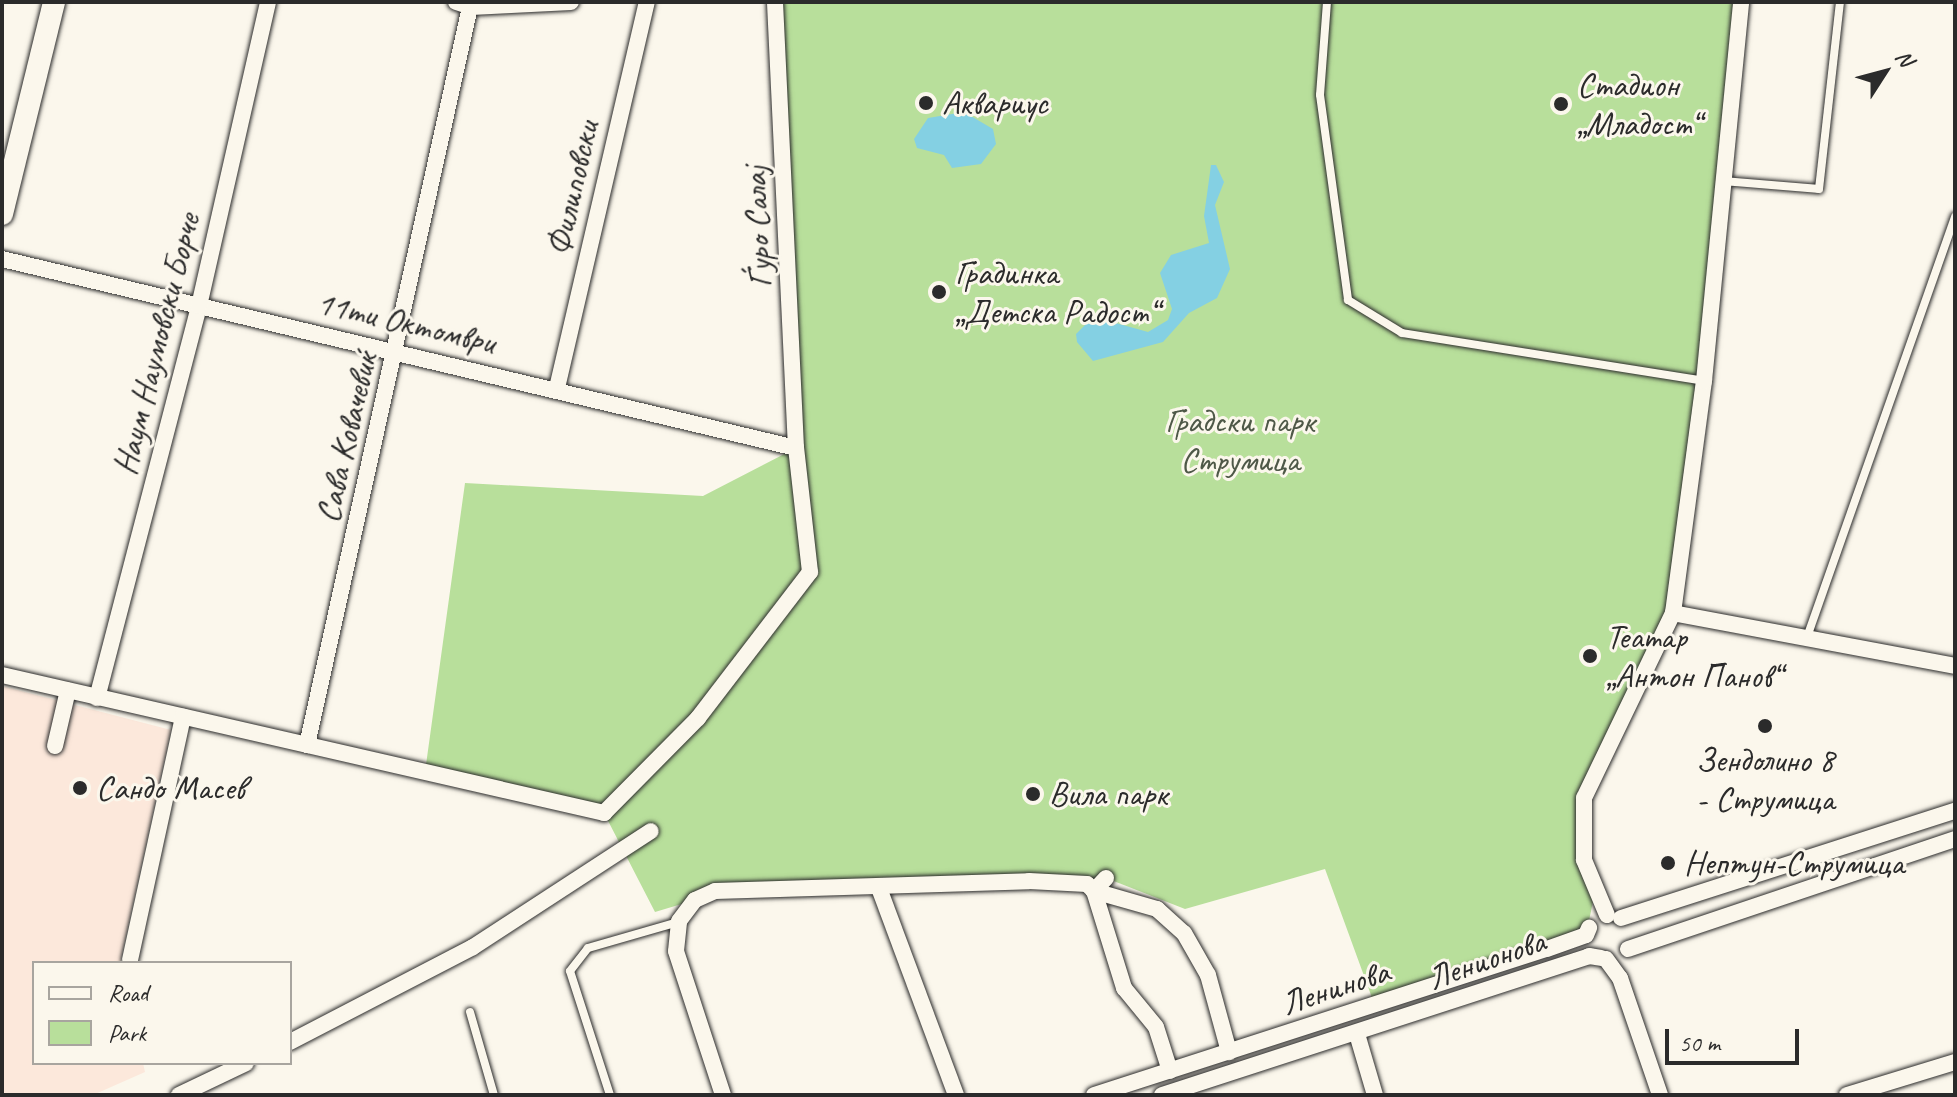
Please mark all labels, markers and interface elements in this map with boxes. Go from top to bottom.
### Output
north arrow [1845,32,1925,112]
text: N [1889,44,1920,72]
place label: Стадион „Младост“ [1577,64,1699,144]
place label: Аквариус [942,83,1048,123]
marker: Аквариус [917,94,935,112]
marker: Стадион „Младост“ [1552,95,1570,113]
street label: Филиповски [537,117,607,259]
street label: Ѓуро Салај [733,164,781,290]
street label: Наум Наумовски Борче [104,209,208,479]
place label: Градинка „Детска Радост“ [955,252,1156,332]
street label: 11ти Октомври [310,281,502,363]
marker: Градинка „Детска Радост“ [930,283,948,301]
street label: Сава Ковачевиќ [307,347,385,527]
park label: Градски парк Струмица [1165,400,1315,480]
place label: Театар „Антон Панов“ [1606,616,1782,696]
marker: Театар „Антон Панов“ [1581,647,1599,665]
marker: Зендолино 8 - Струмица [1756,717,1774,735]
place label: Зендолино 8 - Струмица [1696,739,1834,818]
place label: Сандо Масев [96,768,245,808]
place label: Вила парк [1049,774,1167,814]
marker: Сандо Масев [71,779,89,797]
marker: Вила парк [1024,785,1042,803]
place label: Нептун-Струмица [1684,843,1904,883]
marker: Нептун-Струмица [1659,854,1677,872]
street label: Ленионова [1422,920,1550,998]
street label: Ленинова [1276,950,1394,1024]
legend [32,961,292,1065]
text: Road [108,978,148,1008]
scale bar [1669,1013,1803,1063]
text: Park [108,1018,146,1048]
text: 50 m [1679,1028,1720,1058]

